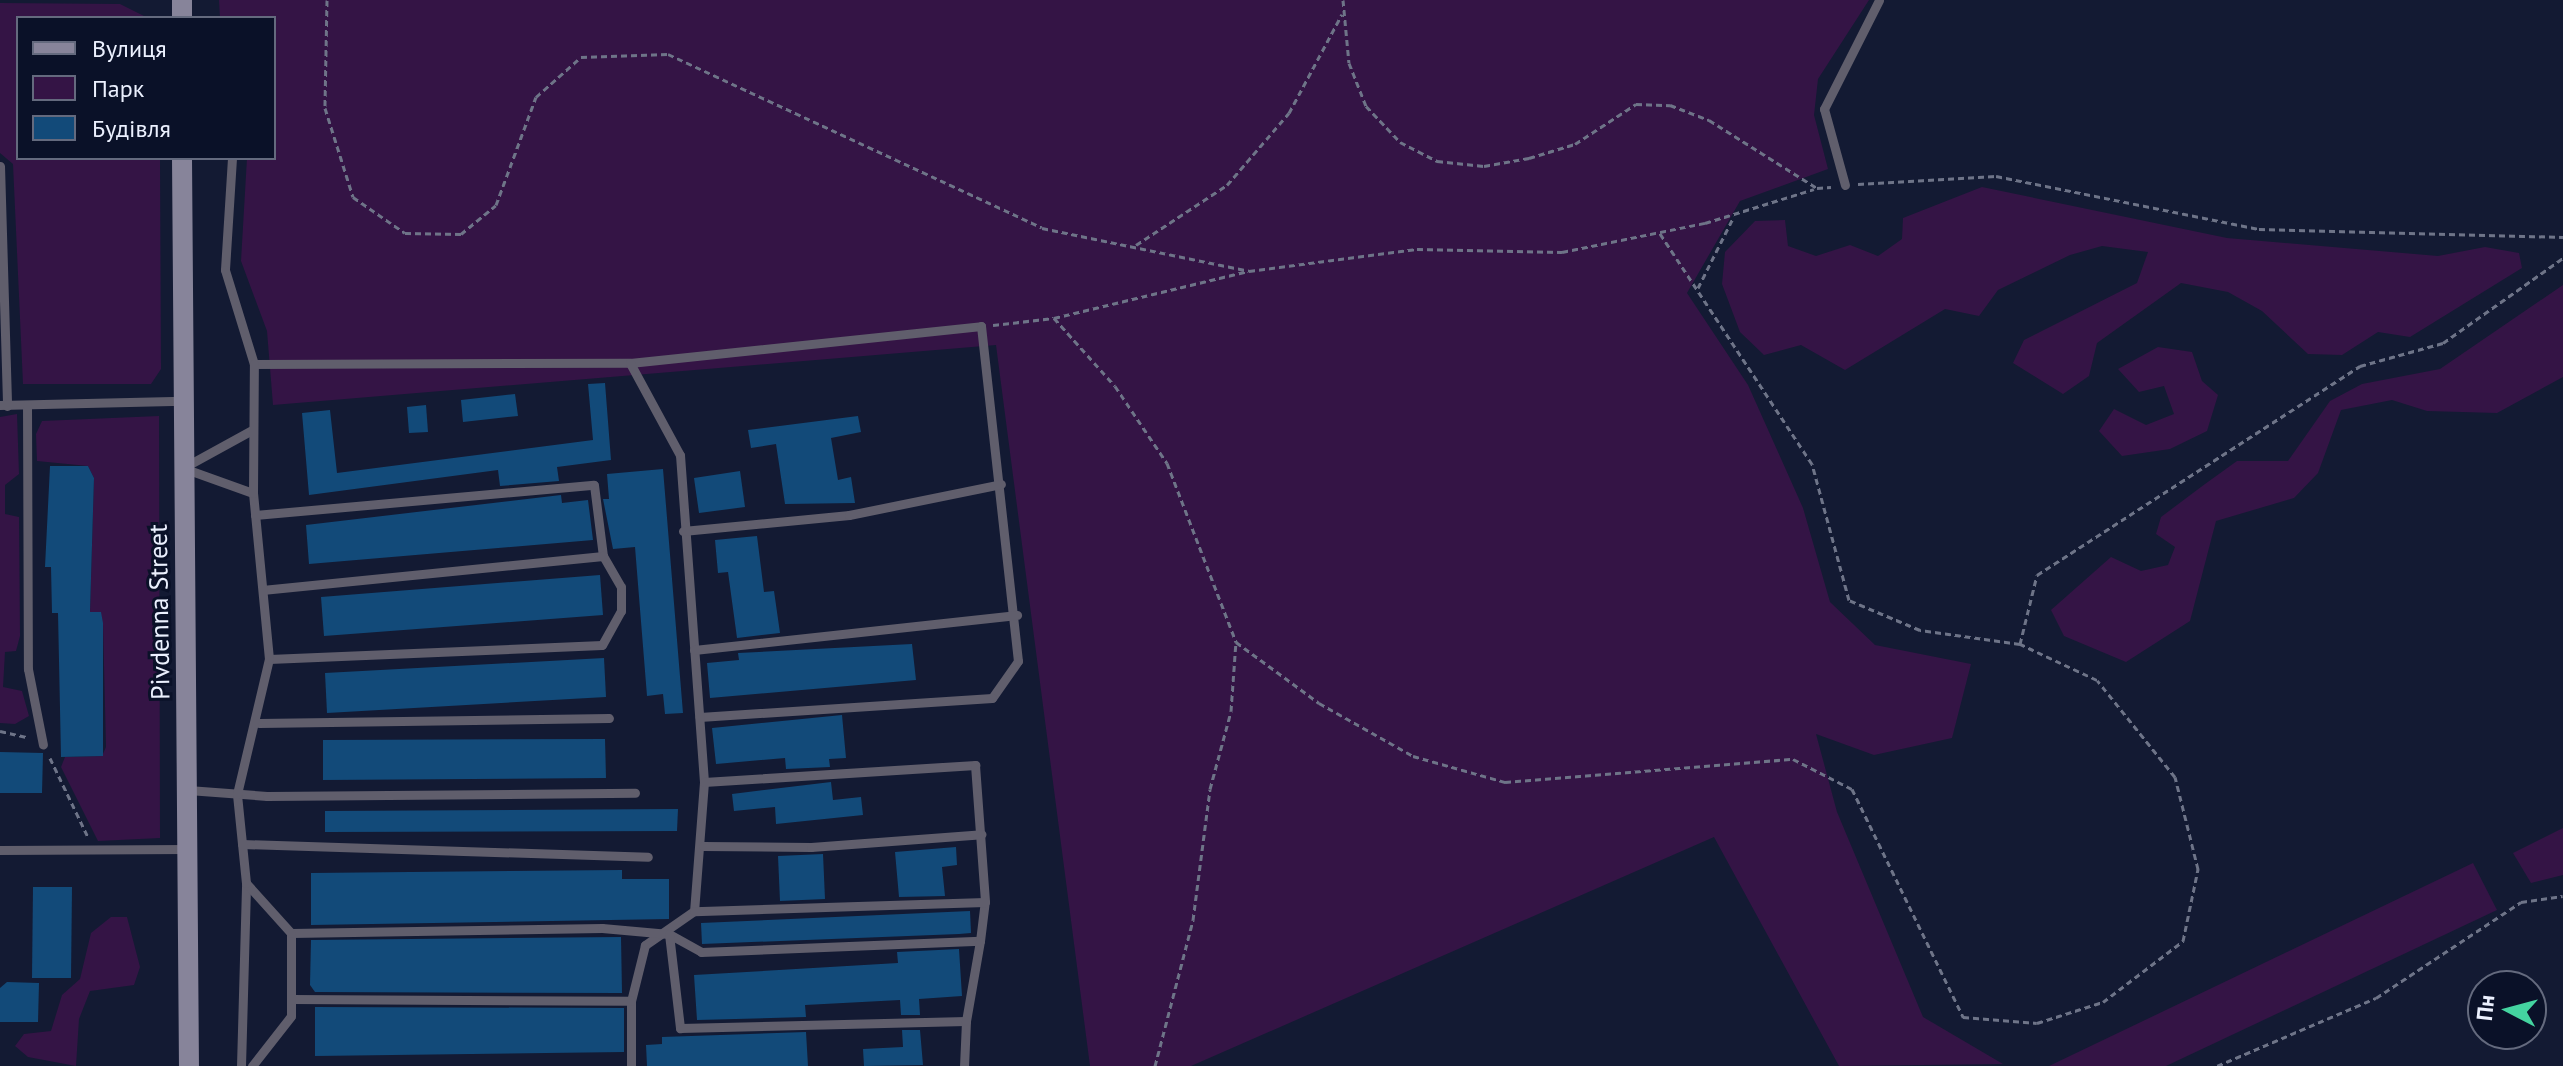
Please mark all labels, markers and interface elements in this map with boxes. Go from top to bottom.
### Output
legend [16,16,276,160]
text: Вулиця [92,33,167,64]
text: Парк [92,73,144,104]
text: Будівля [92,113,171,144]
street label: Pivdenna Street [142,524,176,700]
north arrow [2467,970,2547,1050]
text: Пн [2470,993,2500,1022]

